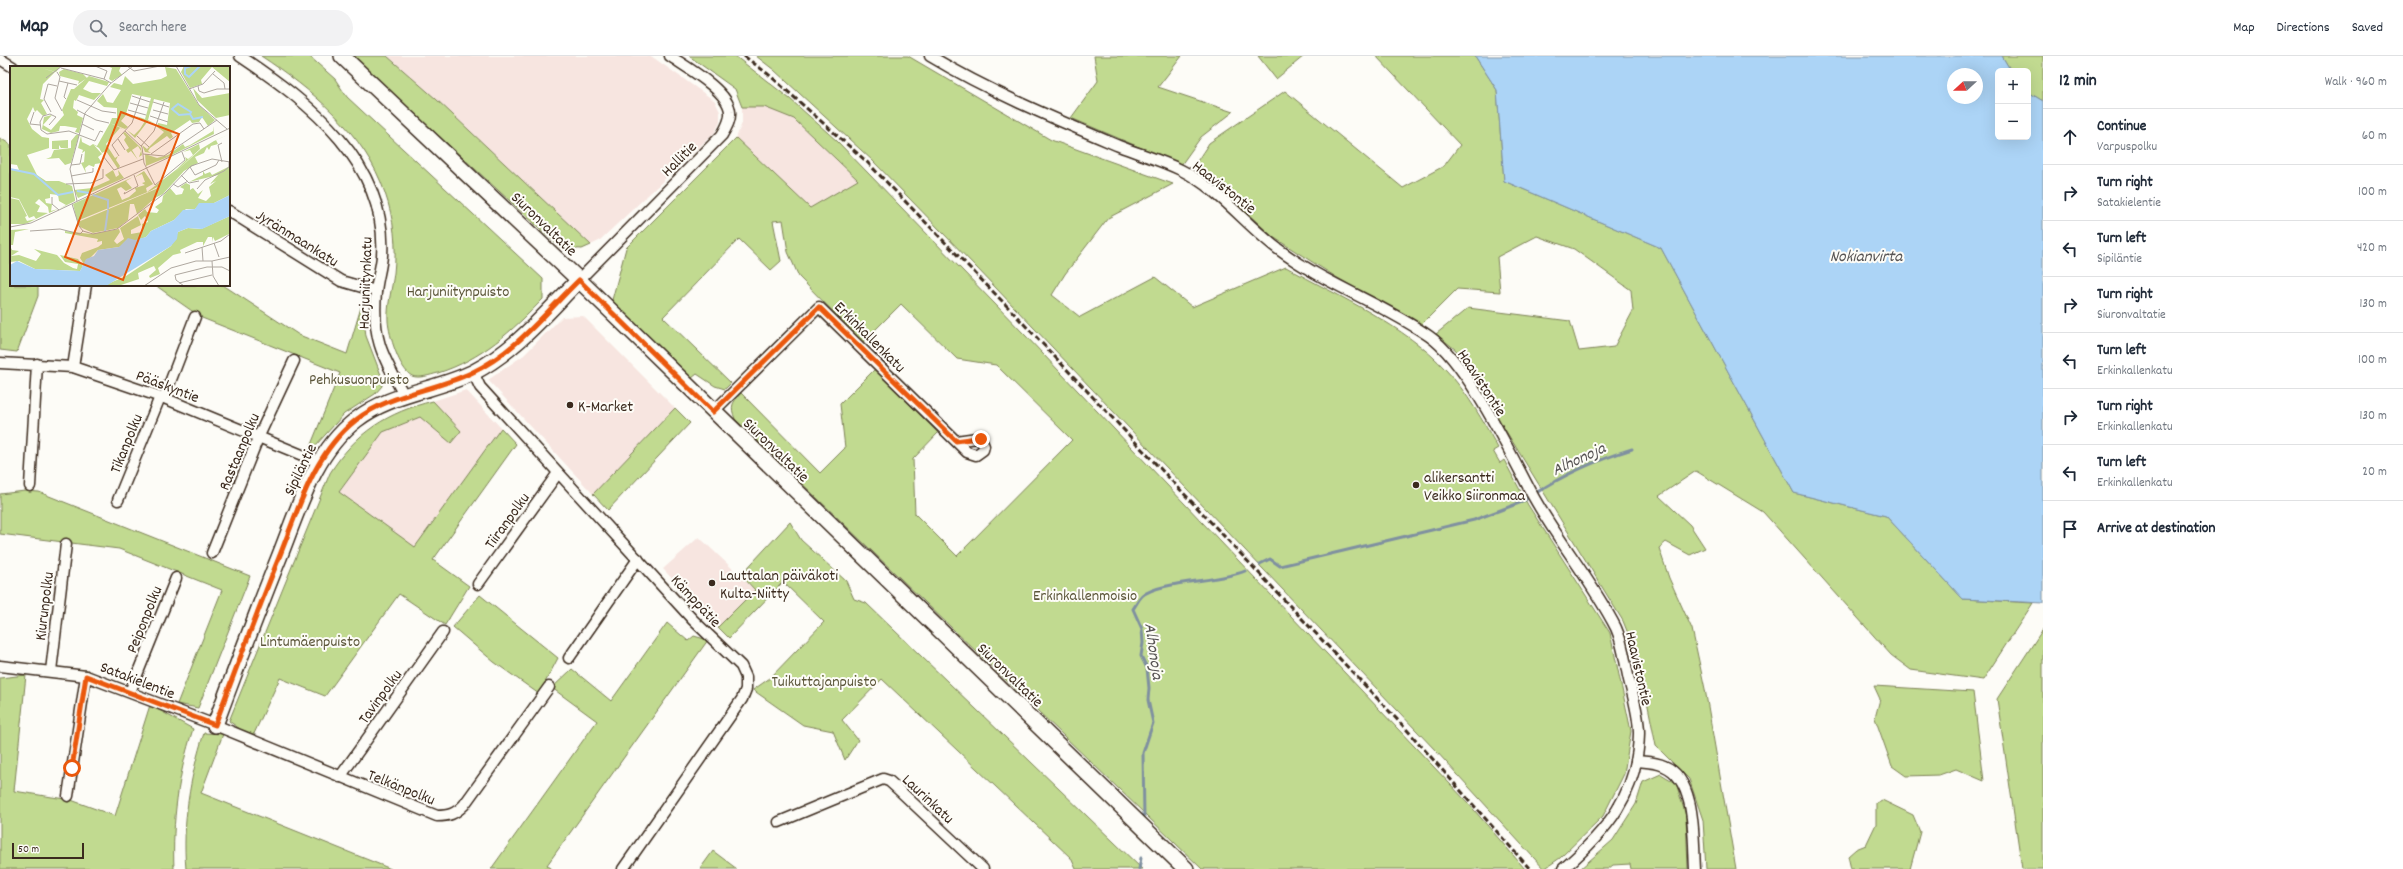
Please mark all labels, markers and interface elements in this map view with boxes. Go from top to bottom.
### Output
search box [73,10,353,46]
text: Map [20,14,49,41]
icon: search [87,17,109,39]
text: Search here [119,17,187,39]
text: Map [2233,18,2255,38]
text: Directions [2277,18,2330,38]
text: Saved [2352,18,2383,38]
inset map [10,66,230,286]
north arrow [1947,68,1983,104]
map controls [1995,68,2031,140]
button: + [1995,68,2031,104]
text: 12 min [2059,70,2097,94]
text: Walk · 960 m [2325,73,2387,92]
button: − [1995,104,2031,140]
text: Continue [2097,116,2146,138]
icon: ahead [2059,126,2081,148]
text: 60 m [2362,127,2387,146]
street label: Hallitie [657,137,703,183]
text: Varpuspolku [2097,138,2157,157]
street label: Haavistontie [1187,156,1260,220]
text: Turn right [2097,172,2153,194]
icon: right [2059,182,2081,204]
text: 100 m [2358,183,2387,202]
street label: Siuronvaltatie [505,187,582,262]
text: Satakielentie [2097,194,2161,213]
street label: Jyränmaankatu [251,204,343,274]
text: Turn left [2097,228,2146,250]
street label: Harjuniitynkatu [353,236,380,330]
icon: left [2059,238,2081,260]
text: 420 m [2357,239,2387,258]
water label: Nokianvirta [1830,246,1903,270]
text: Sipiläntie [2097,250,2142,269]
park label: Harjuniitynpuisto [407,281,509,304]
text: Turn right [2097,284,2153,306]
icon: right [2059,294,2081,316]
text: 130 m [2359,295,2387,314]
street label: Erkinkallenkatu [828,297,910,379]
text: Siuronvaltatie [2097,306,2166,325]
text: Turn left [2097,340,2146,362]
street label: Haavistontie [1451,345,1511,421]
icon: left [2059,350,2081,372]
text: 100 m [2358,351,2387,370]
text: Erkinkallenkatu [2097,362,2173,381]
street label: Pääskyntie [132,365,202,410]
park label: Pehkusuonpuisto [309,369,409,392]
place label: K-Market [578,396,633,419]
text: Turn right [2097,396,2153,418]
marker: K-Market [565,400,575,410]
icon: right [2059,406,2081,428]
text: 130 m [2359,407,2387,426]
street label: Rastaanpolku [214,410,267,494]
street label: Tikanpolku [105,411,150,477]
street label: Siuronvaltatie [737,413,814,488]
text: Erkinkallenkatu [2097,418,2173,437]
route end [972,430,990,448]
water label: Alhonoja [1549,437,1611,484]
street label: Sipiläntie [279,440,324,500]
text: Turn left [2097,452,2146,474]
icon: left [2059,462,2081,484]
text: 20 m [2362,463,2387,482]
place label: alikersantti Veikko Siironmaa [1424,467,1525,508]
text: Erkinkallenkatu [2097,474,2173,493]
marker: alikersantti Veikko Siironmaa [1411,480,1421,490]
street label: Tiiranpolku [480,488,536,554]
icon: arrive [2059,518,2081,540]
text: Arrive at destination [2097,518,2215,540]
place label: Lauttalan päiväkoti Kulta-Niitty [720,565,838,606]
street label: Kiurunpolku [30,570,61,642]
street label: Kämppätie [665,570,726,633]
marker: Lauttalan päiväkoti Kulta-Niitty [707,578,717,588]
street label: Peiponpolku [121,583,169,657]
park label: Erkinkallenmoisio [1033,585,1137,608]
water label: Alhonoja [1136,622,1168,682]
street label: Haavistontie [1618,629,1657,708]
park label: Lintumäenpuisto [260,631,360,654]
street label: Siuronvaltatie [971,638,1048,713]
street label: Satakielentie [96,657,178,706]
street label: Tavinpolku [353,665,409,730]
park label: Tuikuttajanpuisto [771,671,877,694]
route start [63,759,81,777]
street label: Telkänpolku [364,764,438,812]
street label: Laurinkatu [896,770,959,830]
scale bar [12,841,84,860]
text: 50 m [18,842,39,858]

